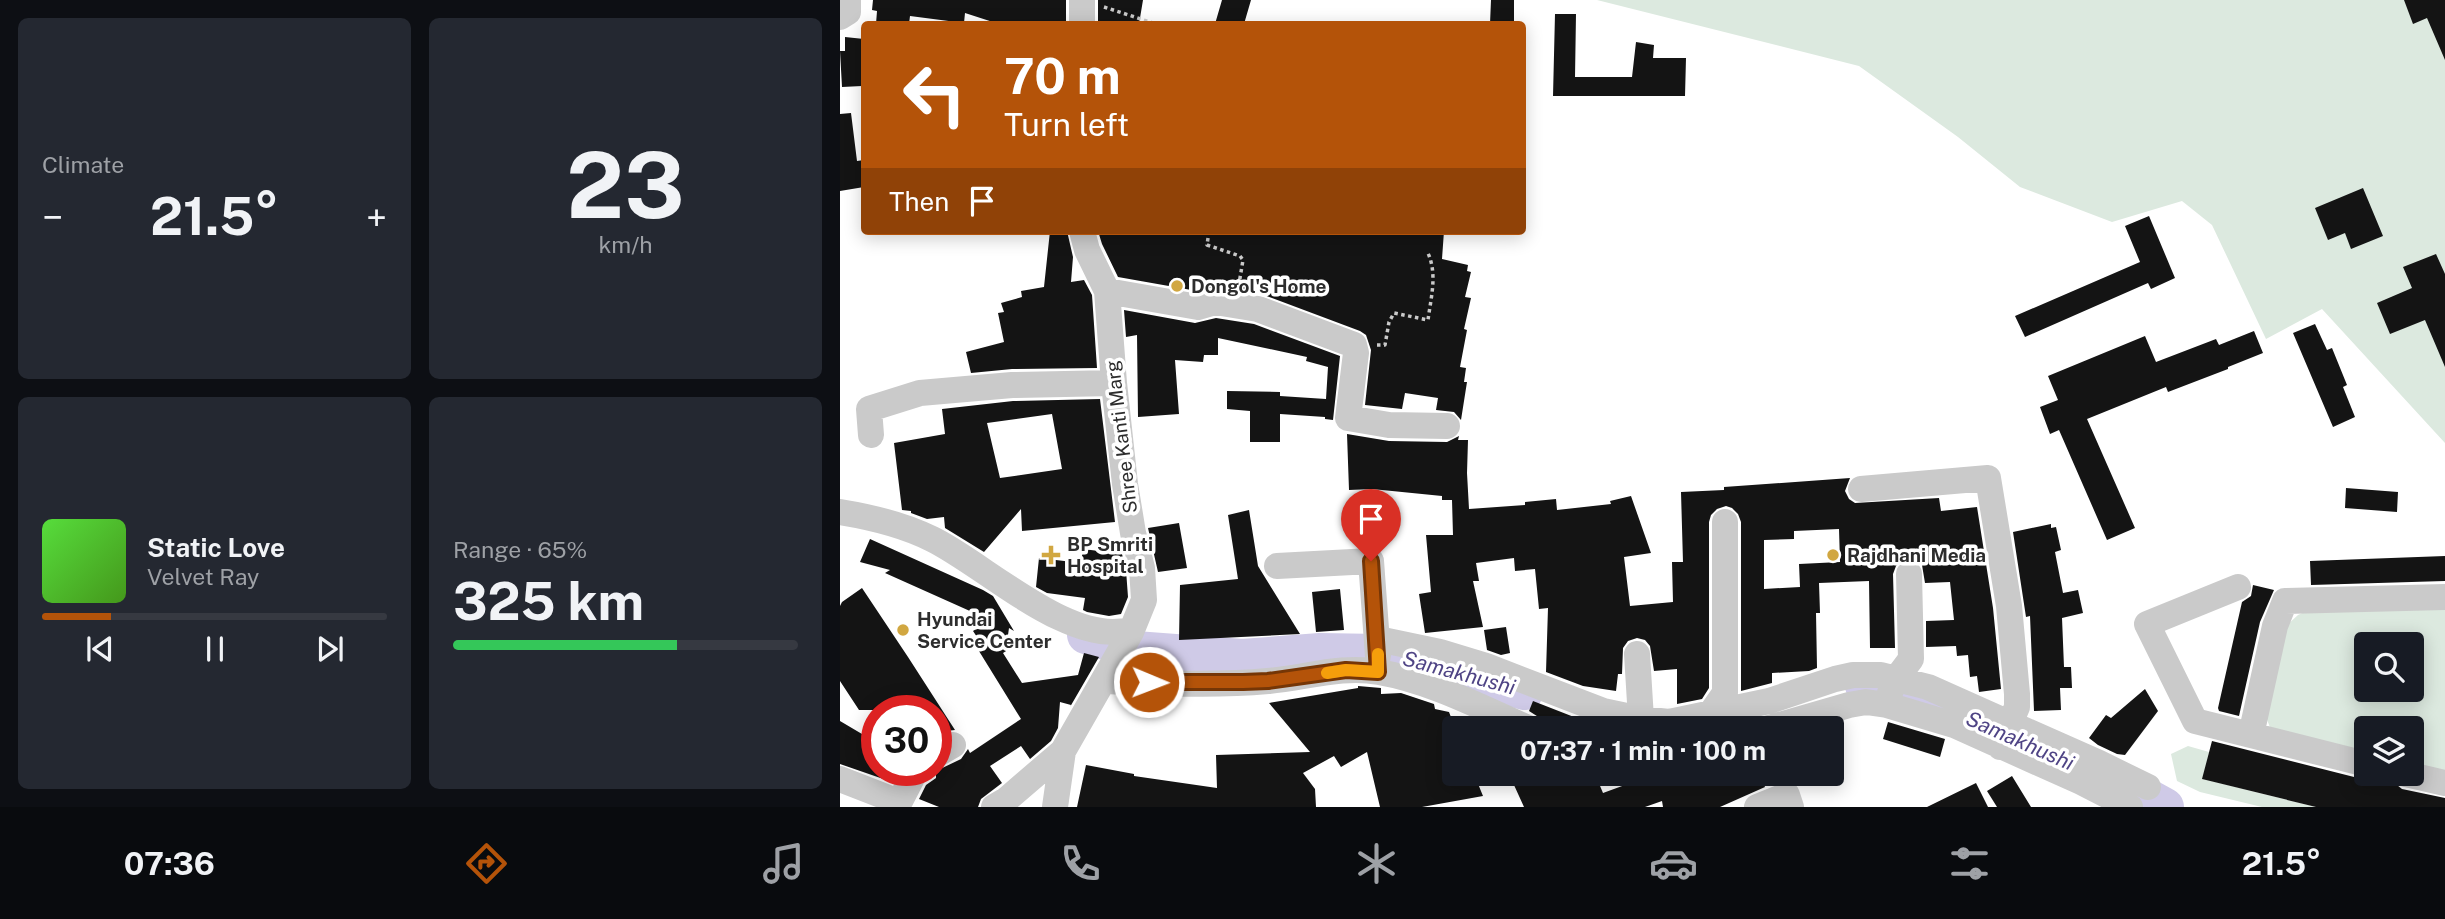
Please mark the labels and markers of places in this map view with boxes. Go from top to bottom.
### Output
place label: Dongol's Home [1191,275,1326,297]
marker: Dongol's Home [1169,278,1185,294]
pin [1341,489,1401,561]
place label: BP Smriti Hospital [1067,533,1153,577]
place label: Rajdhani Media [1847,544,1986,566]
marker: BP Smriti Hospital [1041,545,1061,565]
marker: Rajdhani Media [1825,547,1841,563]
place label: Hyundai Service Center [917,608,1052,652]
marker: Hyundai Service Center [895,622,911,638]

